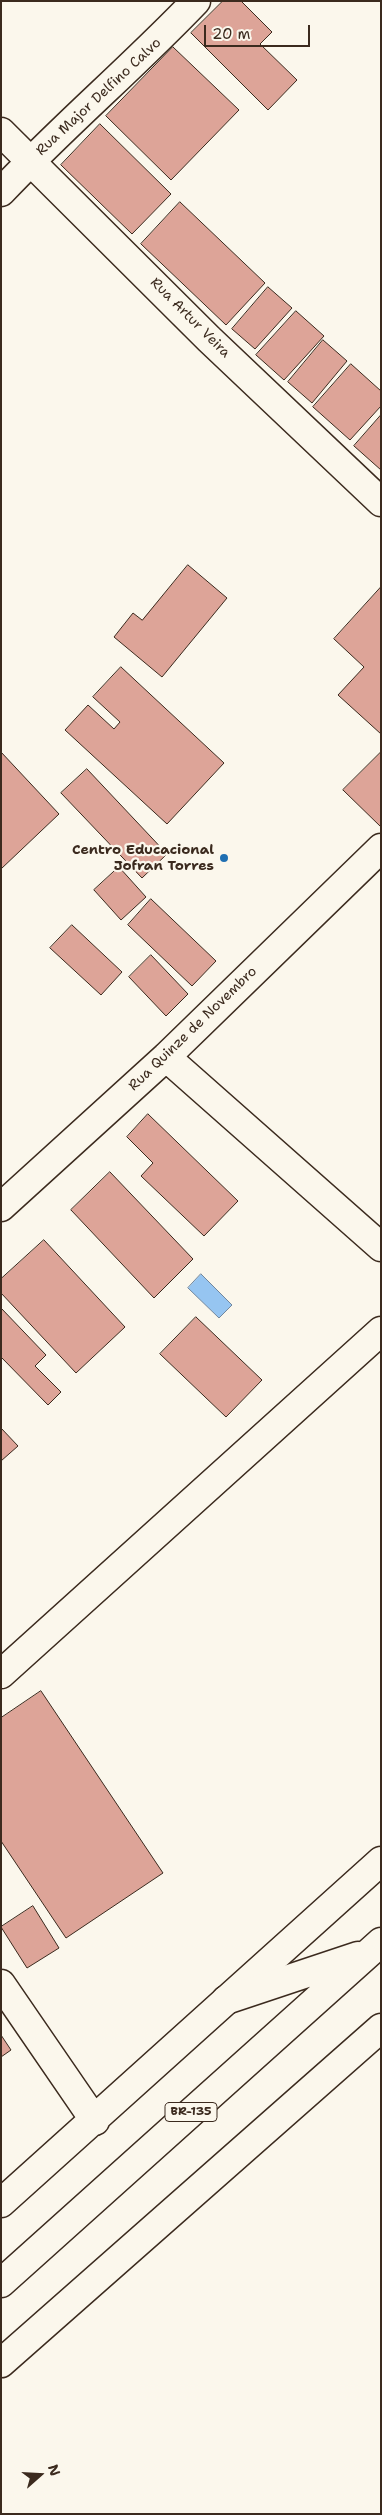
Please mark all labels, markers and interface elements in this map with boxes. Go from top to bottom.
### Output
scale bar [207,15,313,47]
text: 20 m [212,24,251,44]
street label: Rua Major Delfino Calvo [33,35,165,159]
street label: Rua Artur Veira [146,274,234,362]
place label: Centro Educacional Jofran Torres [72,842,214,874]
marker: Centro Educacional Jofran Torres [218,852,230,864]
street label: Rua Quinze de Novembro [125,963,261,1095]
road number: BR-135 [165,2102,217,2122]
north arrow [15,2450,65,2500]
text: N [44,2462,64,2478]

